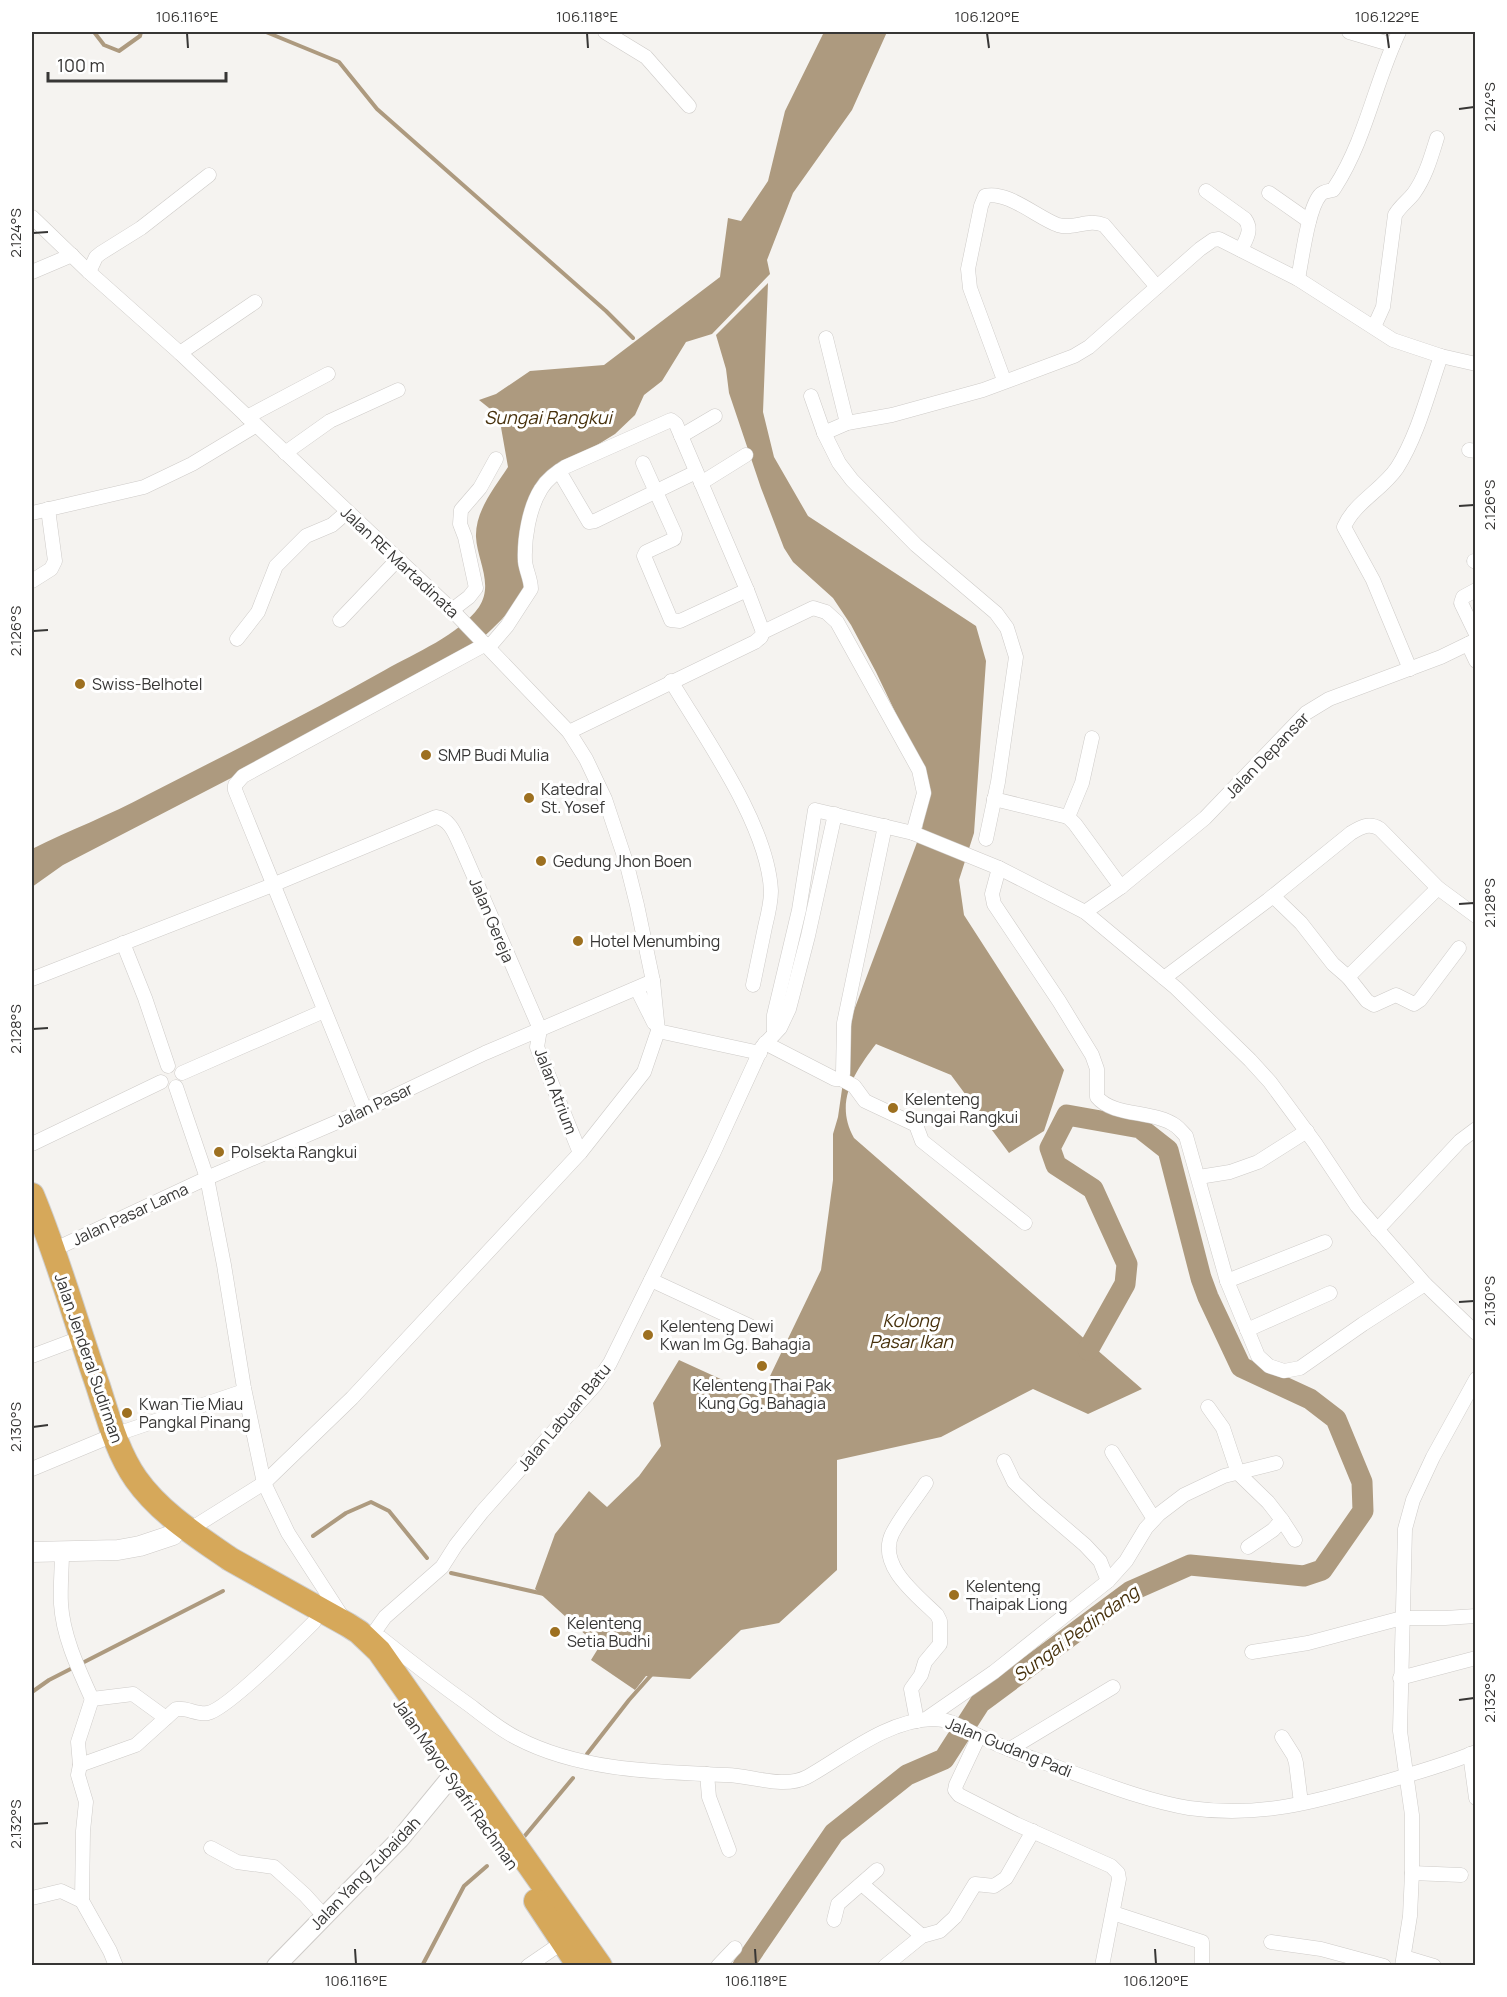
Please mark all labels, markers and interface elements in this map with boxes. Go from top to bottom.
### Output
text: 106.116°E [156,6,218,27]
text: 106.118°E [556,6,618,27]
text: 106.120°E [954,6,1020,27]
text: 106.122°E [1355,6,1419,27]
scale bar [48,45,226,83]
text: 100 m [57,53,105,77]
text: 2.124°S [1479,82,1500,132]
text: 2.124°S [5,208,26,258]
water label: Sungai Rangkui [484,405,615,429]
text: 2.126°S [1479,480,1500,530]
street label: Jalan RE Martadinata [336,501,464,623]
text: 2.126°S [5,606,26,656]
place label: Swiss-Belhotel [92,673,202,695]
marker: Swiss-Belhotel [73,677,87,691]
street label: Jalan Depansar [1220,707,1314,803]
place label: SMP Budi Mulia [438,744,549,766]
marker: SMP Budi Mulia [419,748,433,762]
place label: Katedral St. Yosef [541,778,605,818]
marker: Katedral St. Yosef [522,791,536,805]
place label: Gedung Jhon Boen [553,850,692,872]
marker: Gedung Jhon Boen [534,854,548,868]
street label: Jalan Gereja [464,874,520,966]
text: 2.128°S [1479,878,1500,928]
place label: Hotel Menumbing [590,930,720,952]
marker: Hotel Menumbing [571,934,585,948]
text: 2.128°S [5,1004,26,1054]
street label: Jalan Atrium [530,1045,582,1137]
street label: Jalan Pasar [332,1077,416,1132]
place label: Kelenteng Sungai Rangkui [905,1088,1018,1128]
marker: Kelenteng Sungai Rangkui [886,1101,900,1115]
place label: Polsekta Rangkui [231,1141,357,1163]
marker: Polsekta Rangkui [212,1145,226,1159]
street label: Jalan Pasar Lama [68,1177,192,1251]
street label: Jalan Jenderal Sudirman [50,1270,128,1446]
text: 2.130°S [1479,1276,1500,1326]
water label: Kolong Pasar Ikan [869,1308,954,1353]
place label: Kelenteng Dewi Kwan Im Gg. Bahagia [660,1315,811,1355]
marker: Kelenteng Dewi Kwan Im Gg. Bahagia [641,1328,655,1342]
street label: Jalan Labuan Batu [513,1359,615,1475]
marker: Kelenteng Thai Pak Kung Gg. Bahagia [755,1359,769,1373]
place label: Kelenteng Thai Pak Kung Gg. Bahagia [693,1374,833,1414]
place label: Kwan Tie Miau Pangkal Pinang [139,1393,251,1433]
text: 2.130°S [5,1402,26,1452]
marker: Kwan Tie Miau Pangkal Pinang [120,1406,134,1420]
place label: Kelenteng Thaipak Liong [966,1575,1068,1615]
water label: Sungai Pedindang [1008,1579,1144,1687]
marker: Kelenteng Thaipak Liong [947,1588,961,1602]
place label: Kelenteng Setia Budhi [567,1612,650,1652]
marker: Kelenteng Setia Budhi [548,1625,562,1639]
text: 2.132°S [1479,1673,1500,1723]
street label: Jalan Mayor Syafri Rachman [388,1694,524,1874]
street label: Jalan Gudang Padi [943,1712,1075,1782]
text: 2.132°S [5,1799,26,1849]
street label: Jalan Yang Zubaidah [305,1812,425,1934]
text: 106.116°E [325,1970,387,1991]
text: 106.118°E [725,1970,787,1991]
text: 106.120°E [1123,1970,1189,1991]

